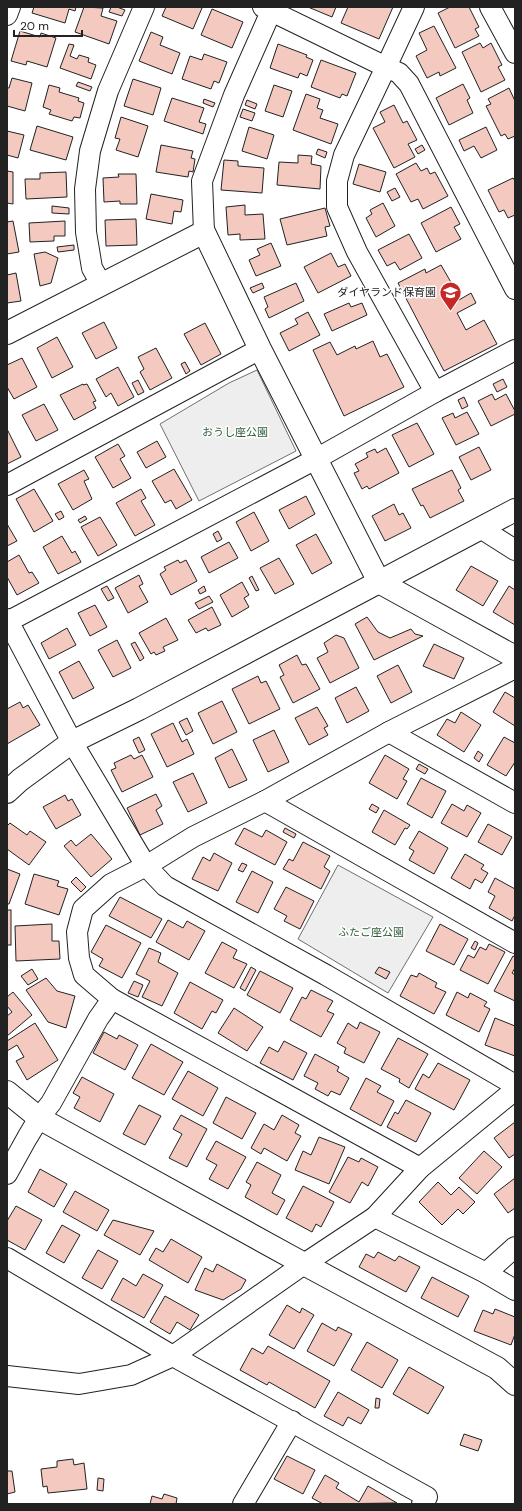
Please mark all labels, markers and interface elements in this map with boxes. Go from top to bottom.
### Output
scale bar [14,12,82,38]
text: 20 m [20,18,49,34]
school or university icon: ダイヤランド保育園 [438,279,464,312]
place label: ダイヤランド保育園 [337,285,436,299]
park label: おうし座公園 [202,425,268,439]
park label: ふたご座公園 [338,925,404,939]

